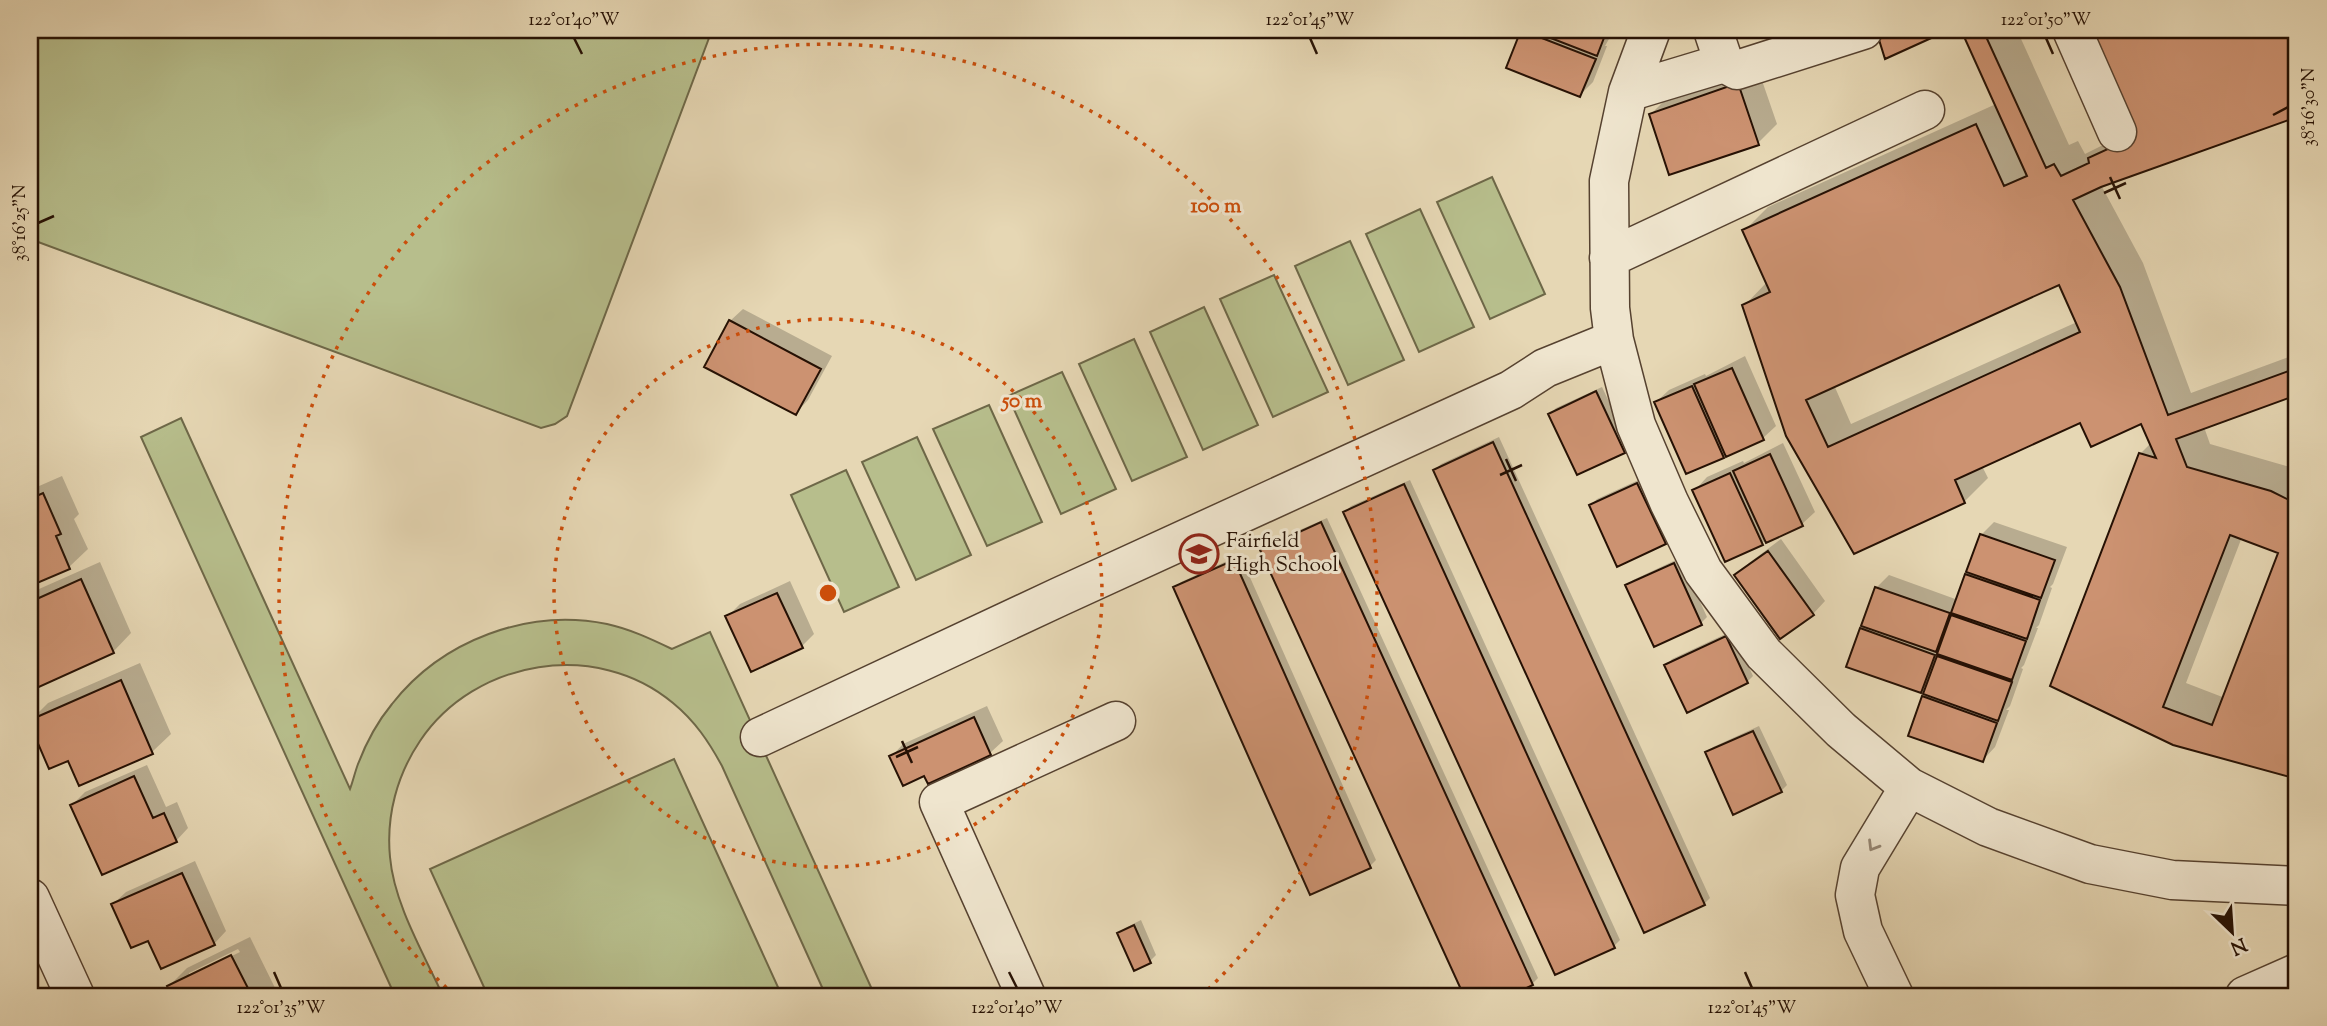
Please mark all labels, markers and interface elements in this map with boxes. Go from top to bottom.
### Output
text: 122°01'40"W [529,8,620,34]
text: 122°01'45"W [1266,8,1354,34]
text: 122°01'50"W [2001,8,2091,34]
text: 38°16'30"N [2297,68,2323,146]
text: 38°16'25"N [8,184,34,262]
text: 100 m [1191,192,1242,222]
text: 50 m [1000,387,1043,417]
place label: Fairfield High School [1226,527,1338,581]
school or university icon: Fairfield High School [1178,533,1220,575]
centre of rings [816,581,840,605]
one-way arrow [1869,838,1882,851]
north arrow [2198,897,2268,967]
text: N [2226,930,2251,961]
text: 122°01'35"W [237,996,325,1022]
text: 122°01'40"W [972,996,1063,1022]
text: 122°01'45"W [1708,996,1796,1022]

